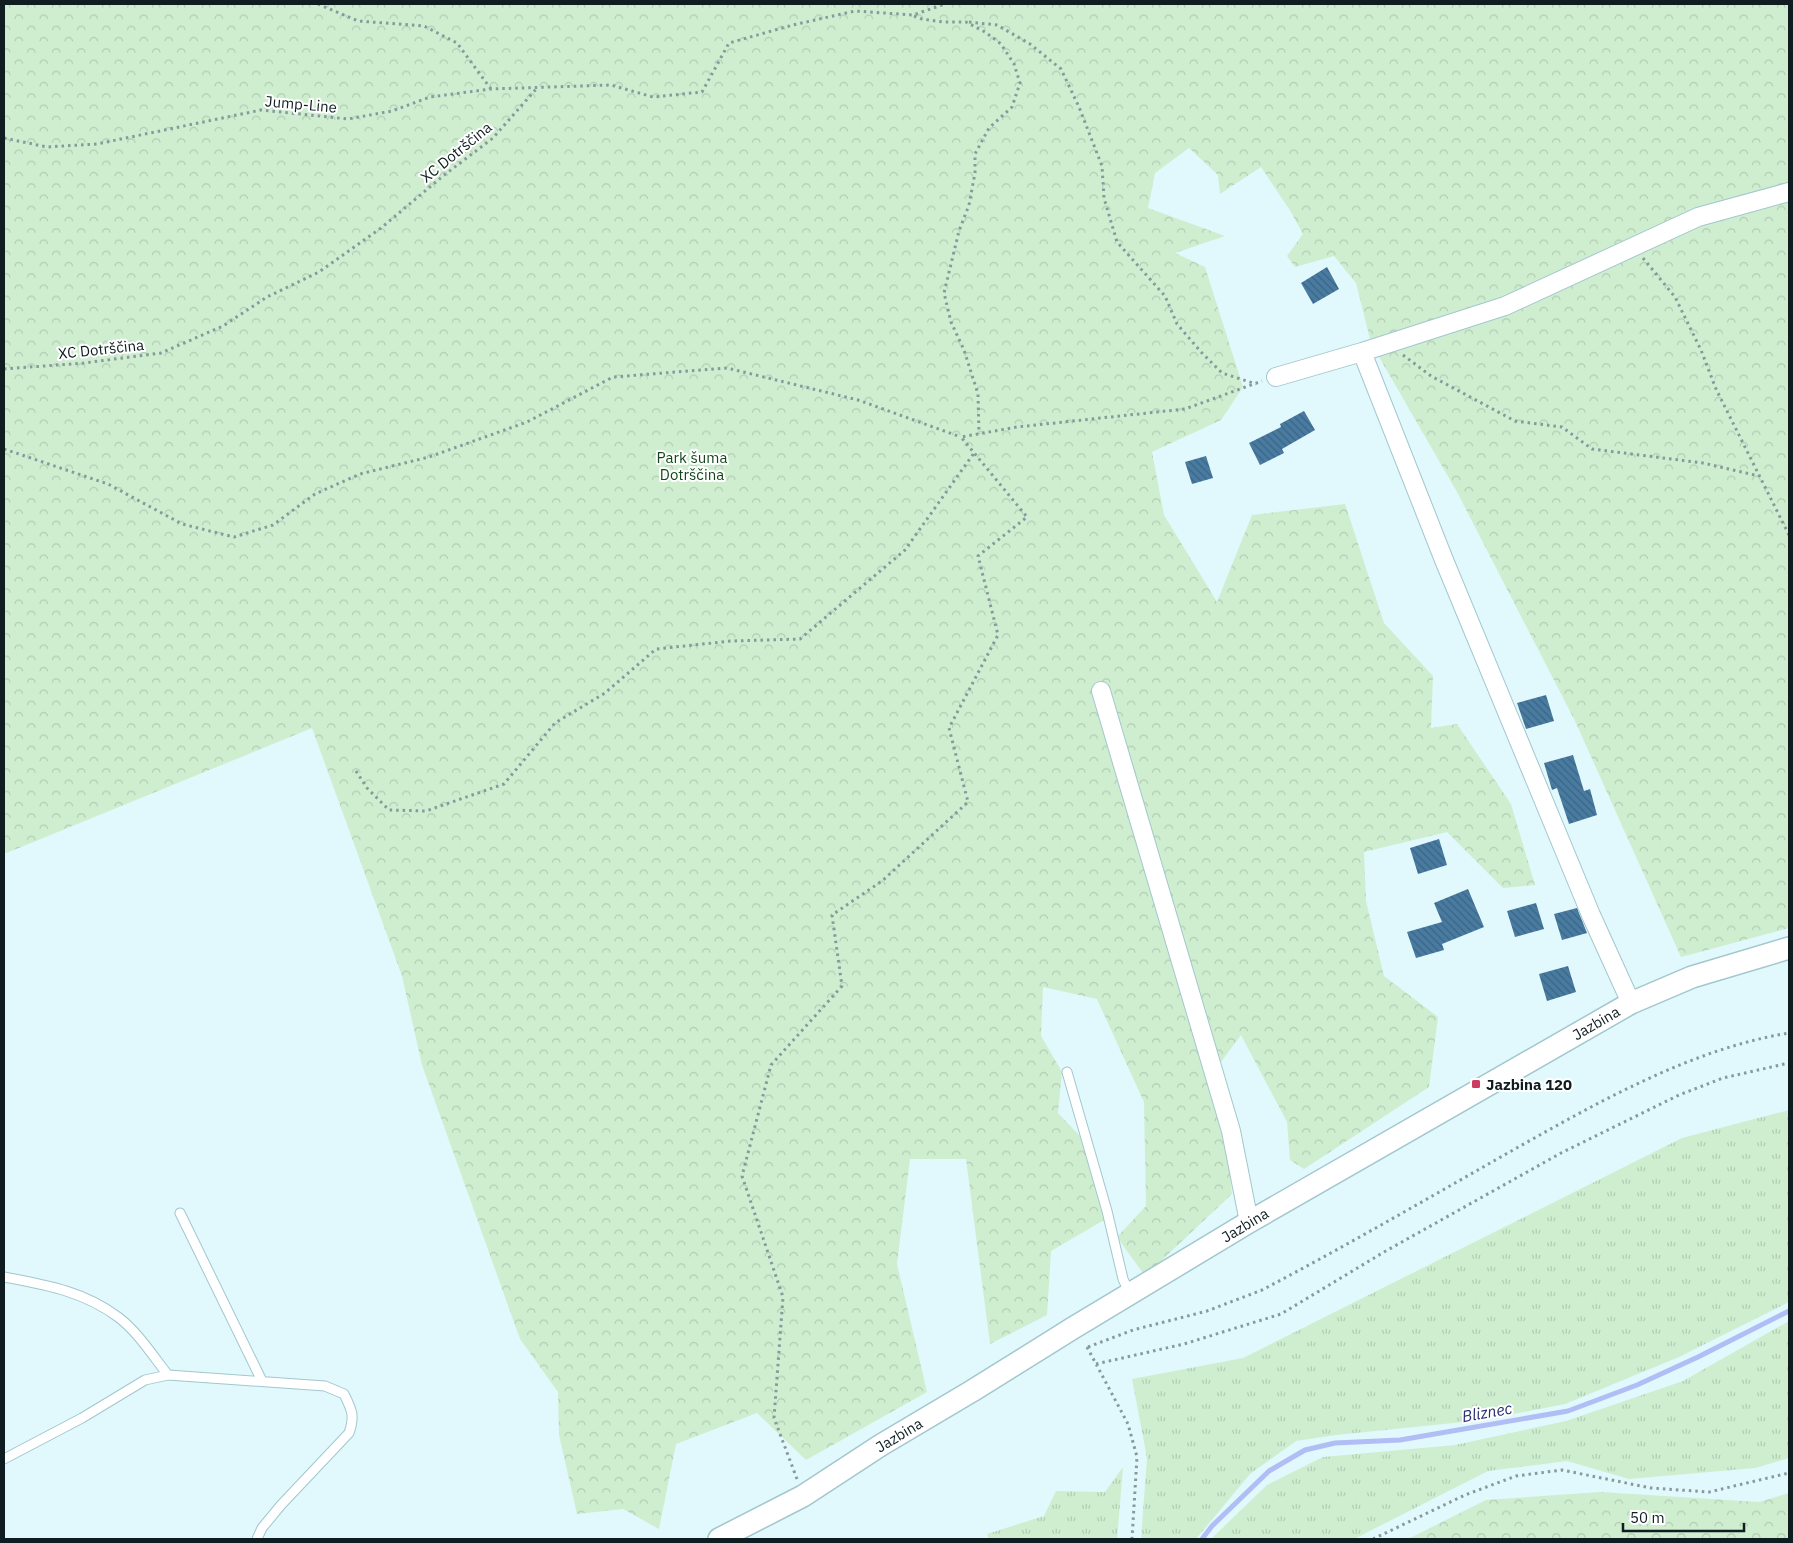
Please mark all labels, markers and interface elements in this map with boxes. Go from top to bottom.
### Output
street label: Jump-Line [264,91,338,117]
street label: XC Dotrščina [417,117,495,187]
street label: XC Dotrščina [57,335,145,363]
park label: Park šuma Dotrščina [657,448,727,484]
street label: Jazbina [1569,1002,1623,1044]
place label: Jazbina 120 [1486,1075,1572,1094]
marker: Jazbina 120 [1470,1078,1482,1090]
street label: Jazbina [1218,1204,1272,1246]
water label: Bliznec [1460,1398,1514,1426]
street label: Jazbina [872,1414,926,1456]
scale bar [1623,1500,1744,1532]
text: 50 m [1630,1508,1665,1527]

